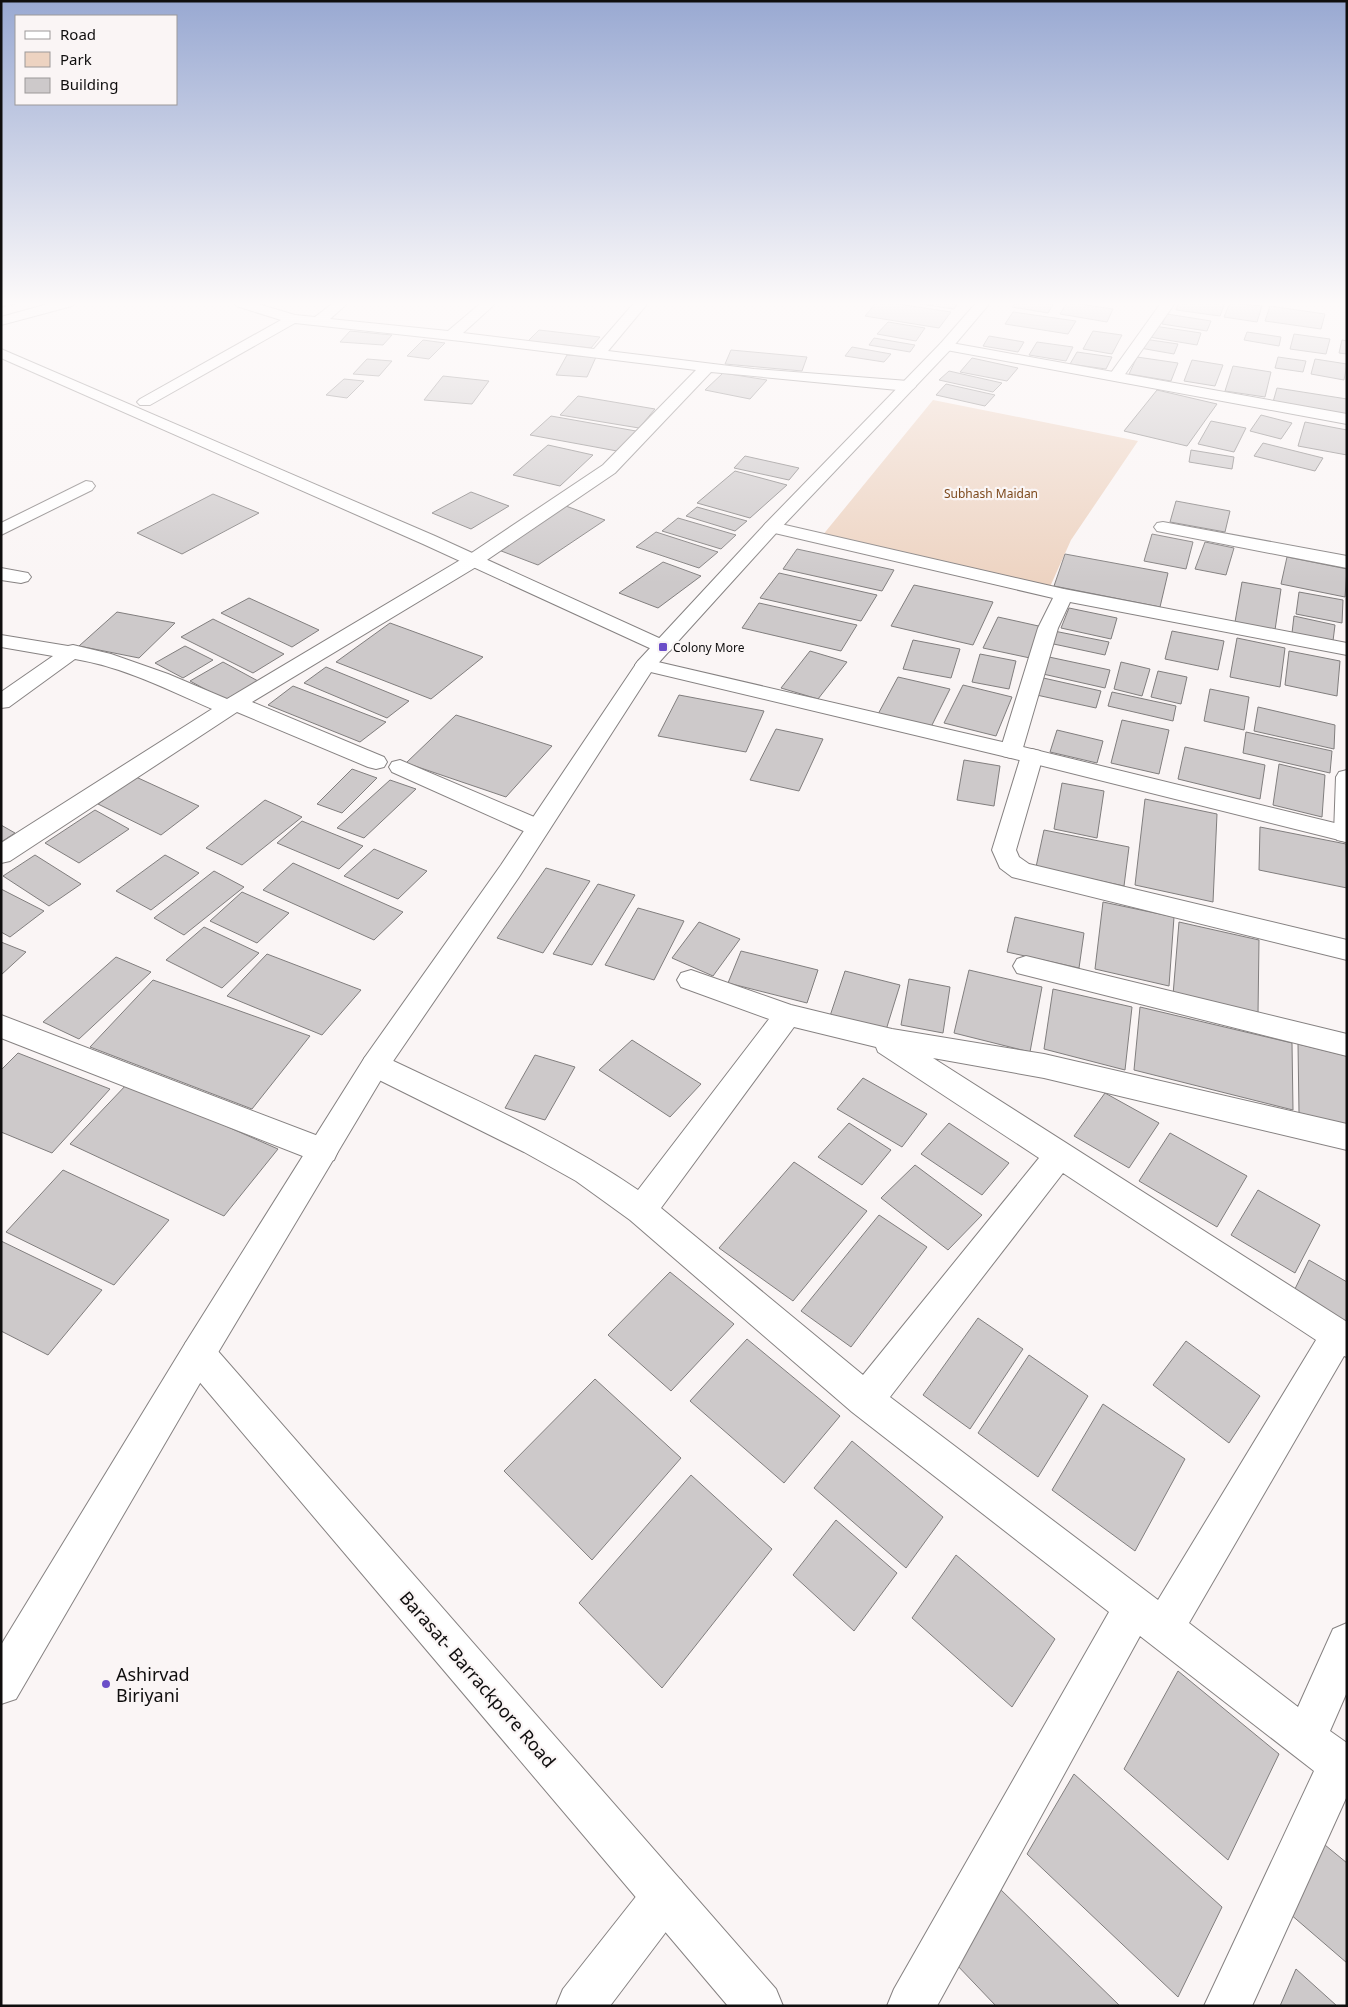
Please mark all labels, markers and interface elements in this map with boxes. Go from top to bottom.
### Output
legend [15,15,178,105]
text: Road [60,24,96,44]
text: Park [60,49,92,69]
text: Building [60,74,118,94]
park label: Subhash Maidan [944,485,1038,502]
place label: Colony More [673,639,745,656]
marker: Colony More [657,641,669,653]
street label: Barasat- Barrackpore Road [395,1586,561,1772]
place label: Ashirvad Biriyani [116,1662,190,1707]
marker: Ashirvad Biriyani [100,1678,112,1690]

